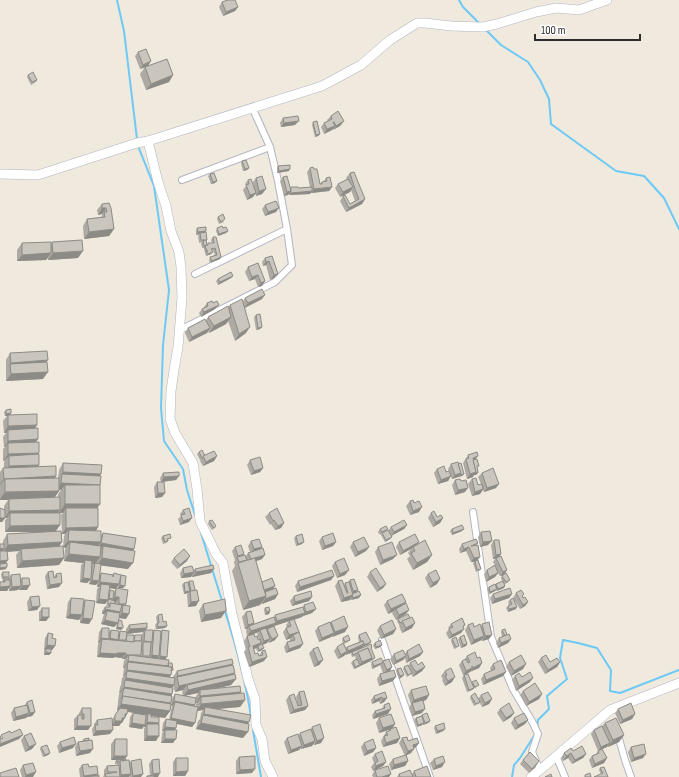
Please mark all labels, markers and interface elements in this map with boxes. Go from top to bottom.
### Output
scale bar [535,16,640,42]
text: 100 m [541,23,566,38]

